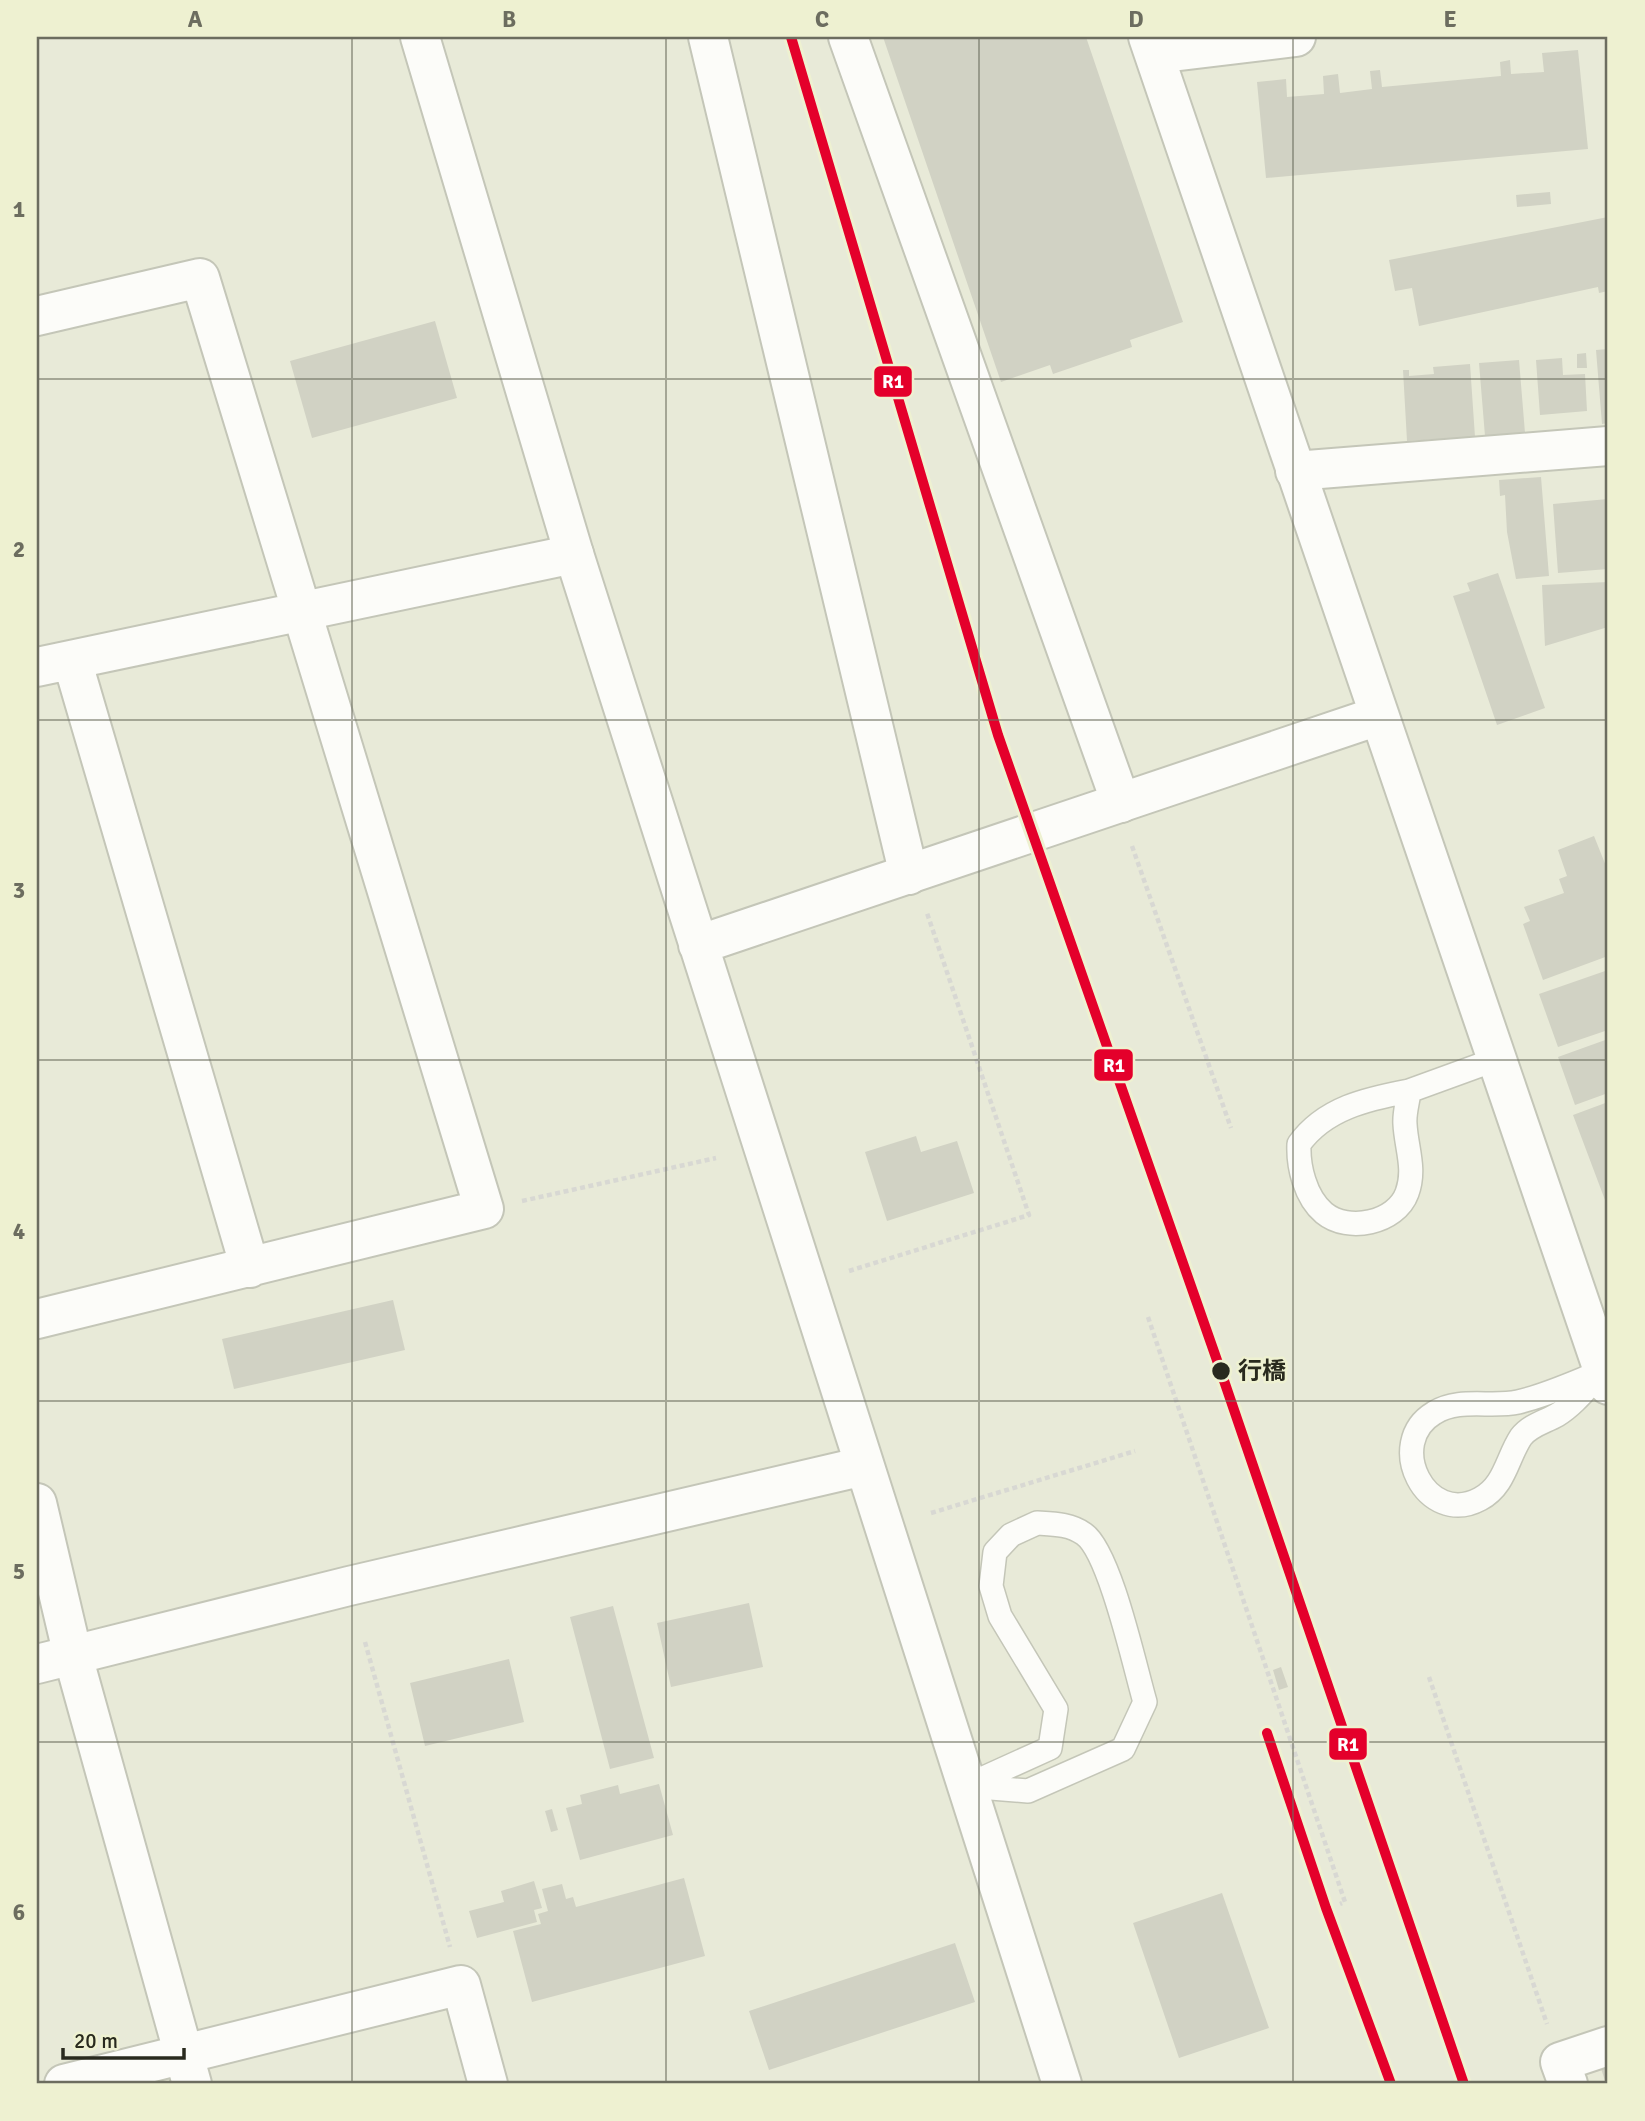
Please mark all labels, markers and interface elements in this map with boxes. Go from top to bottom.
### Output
text: A [188,5,203,34]
text: B [502,5,516,34]
text: C [815,5,829,34]
text: D [1128,5,1144,34]
text: E [1443,5,1457,34]
text: 1 [13,195,25,224]
line badge: R1 [873,365,913,398]
text: R1 [882,370,904,394]
text: 2 [13,535,25,564]
text: 3 [13,876,25,905]
line badge: R1 [1093,1048,1134,1082]
text: R1 [1103,1054,1125,1078]
text: 4 [13,1217,25,1246]
place label: 行橋 [1238,1356,1286,1386]
marker: 行橋 [1210,1360,1232,1382]
text: 5 [13,1557,25,1586]
line badge: R1 [1328,1727,1368,1761]
text: R1 [1337,1733,1359,1757]
text: 6 [13,1898,25,1927]
scale bar [63,2016,184,2060]
text: 20 m [74,2028,118,2054]

